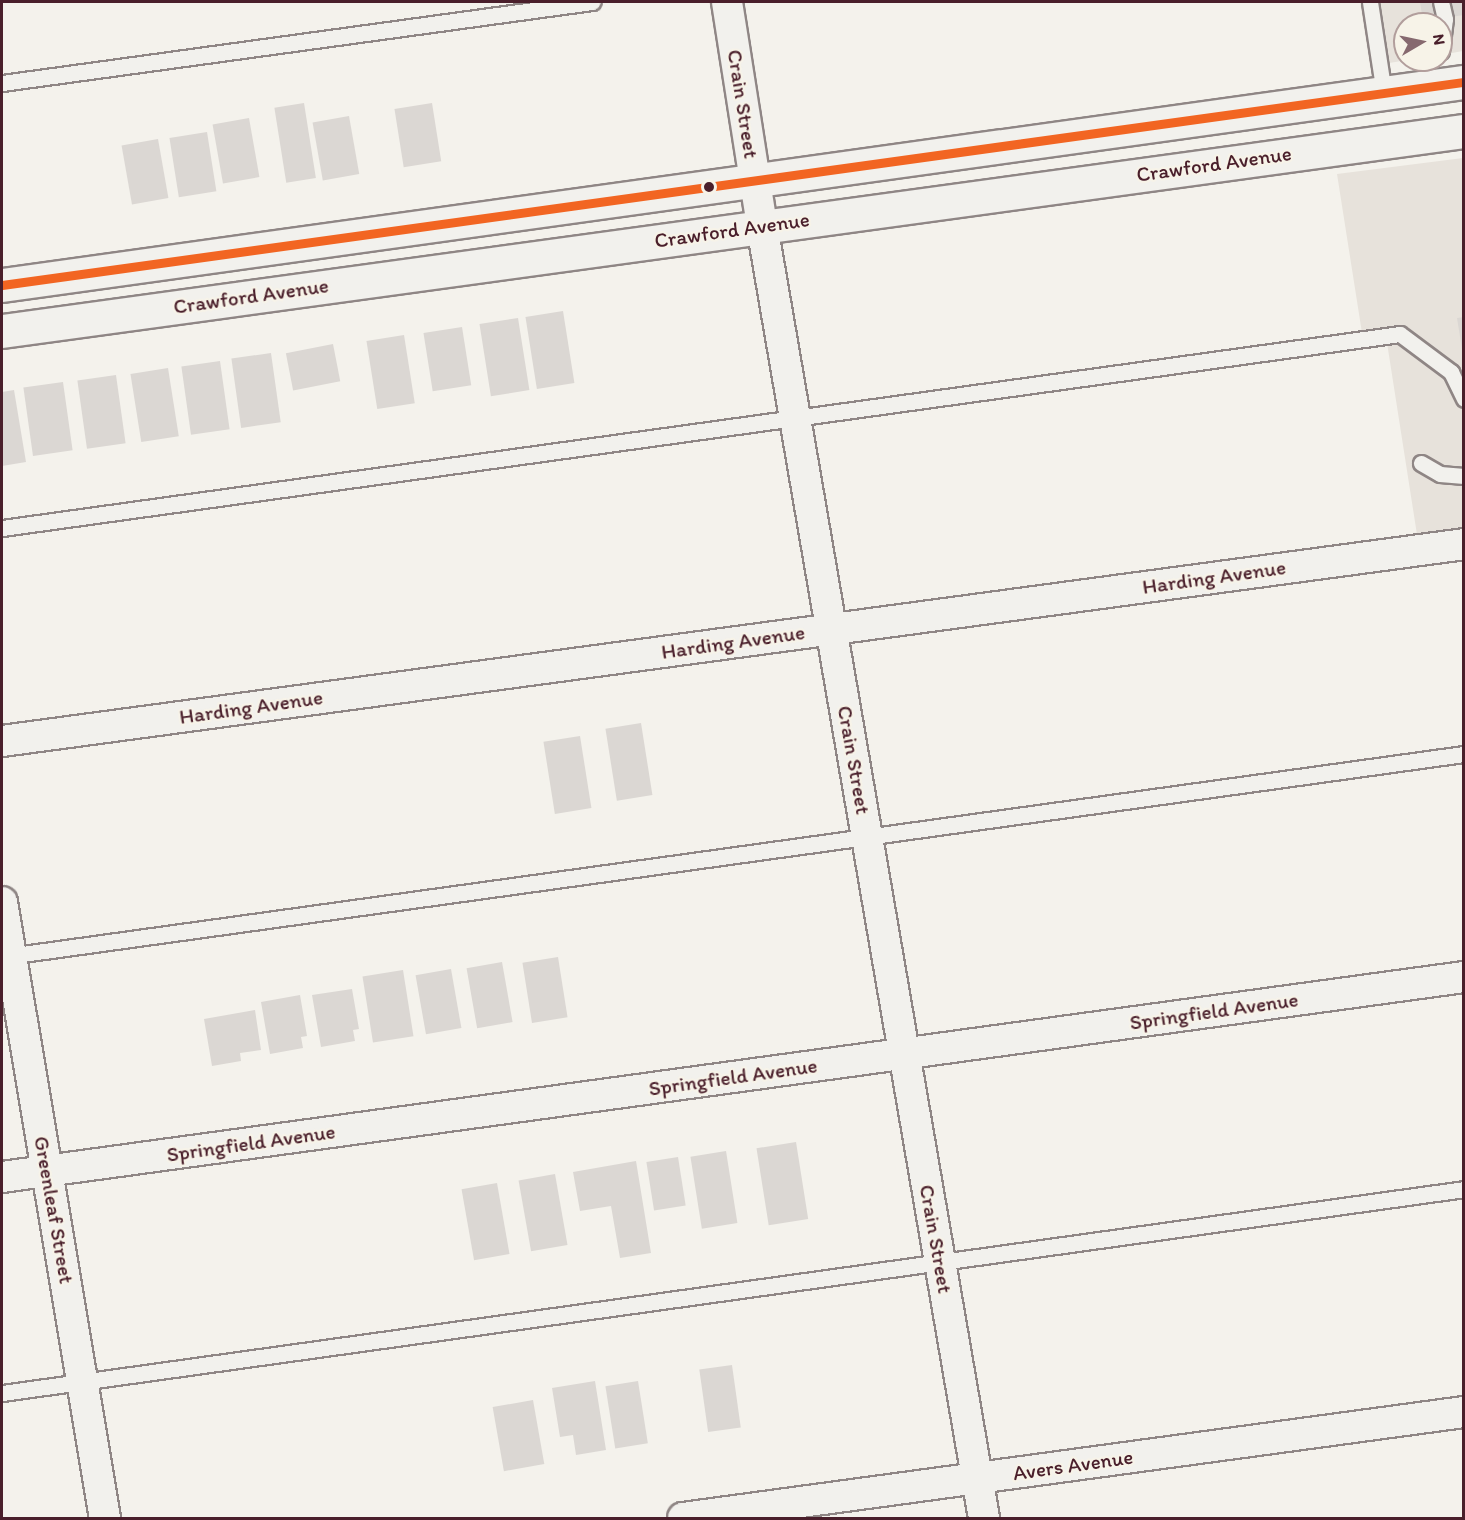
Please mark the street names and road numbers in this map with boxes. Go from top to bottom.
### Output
street label: Crain Street [722,48,764,160]
street label: Crawford Avenue [1135,141,1293,187]
street label: Crawford Avenue [653,207,811,253]
street label: Crawford Avenue [172,273,330,319]
street label: Harding Avenue [1141,555,1287,599]
street label: Harding Avenue [660,620,806,664]
street label: Harding Avenue [178,685,324,729]
street label: Crain Street [832,704,876,816]
street label: Springfield Avenue [1128,987,1300,1035]
street label: Springfield Avenue [647,1053,819,1101]
street label: Springfield Avenue [165,1119,337,1167]
street label: Greenleaf Street [29,1134,79,1286]
street label: Crain Street [914,1183,958,1295]
street label: Avers Avenue [1012,1444,1134,1486]

